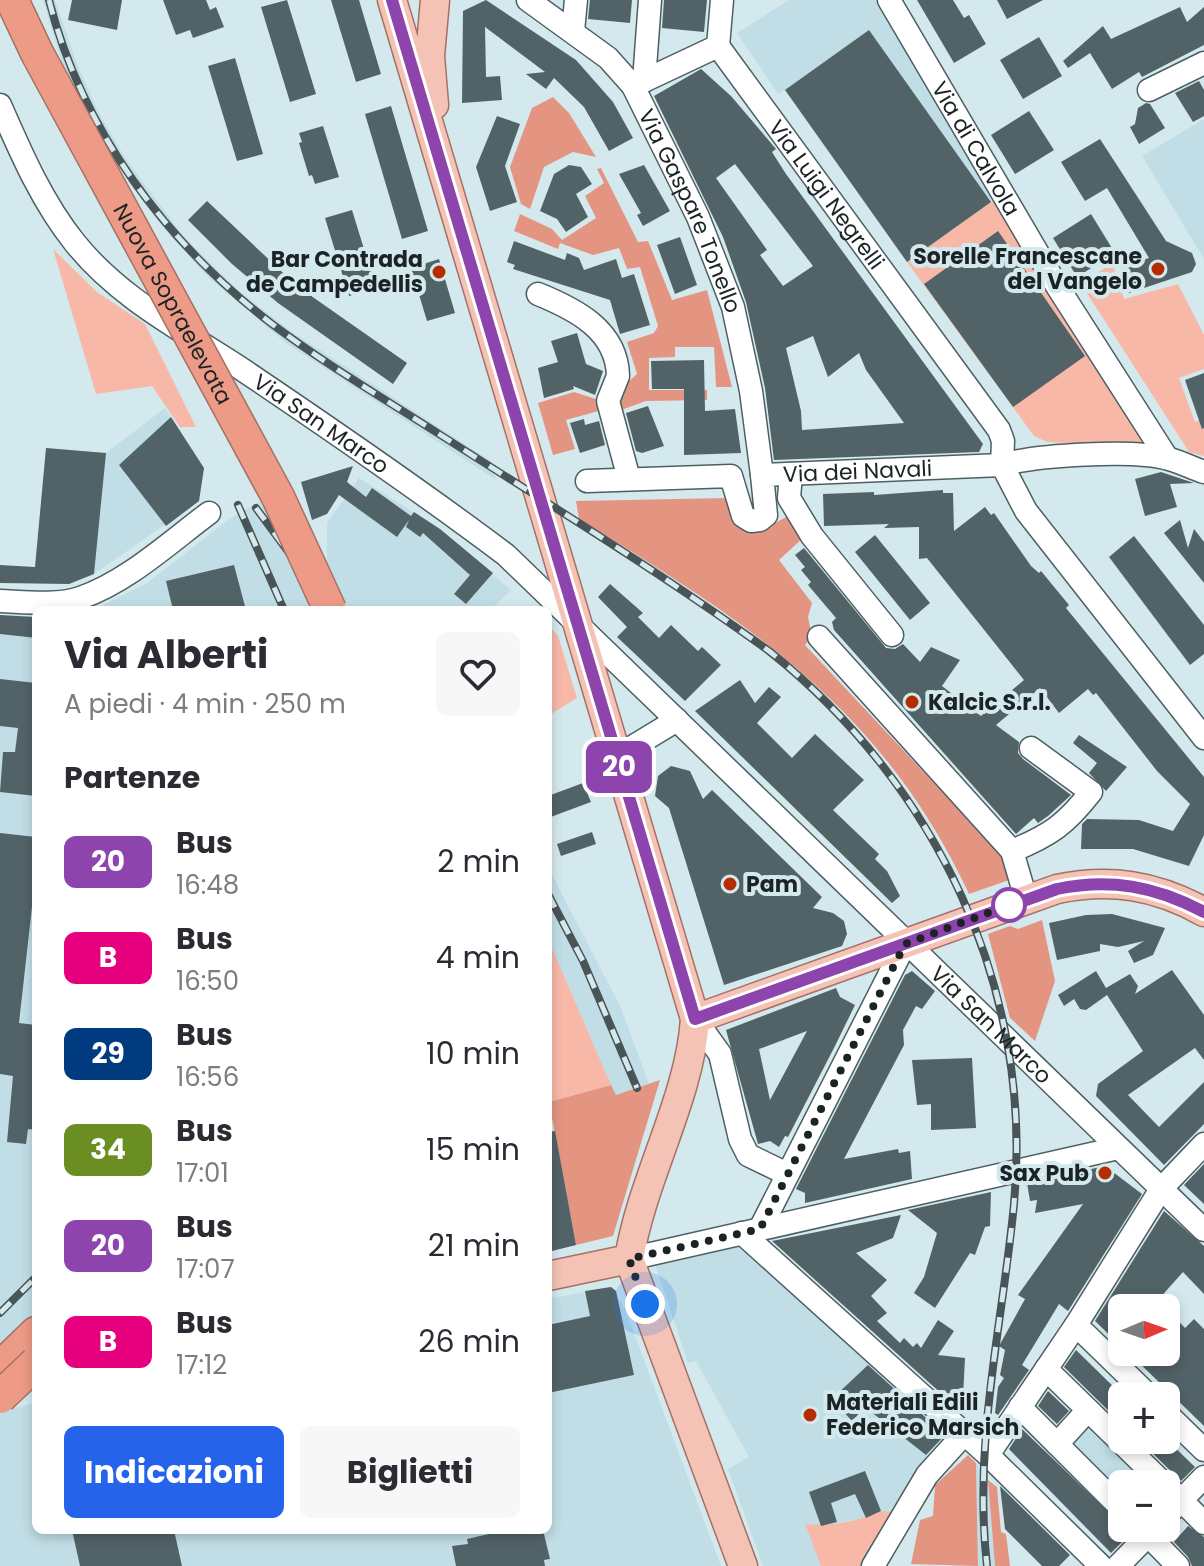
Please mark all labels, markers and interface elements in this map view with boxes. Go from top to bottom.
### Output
street label: Via di Calvola [924,75,1028,221]
street label: Via Gaspare Tonello [631,104,749,317]
street label: Via Luigi Negrelli [761,113,892,276]
street label: Nuova Sopraelevata [106,198,240,410]
place label: Sorelle Francescane del Vangelo [913,241,1142,297]
place label: Bar Contrada de Campedellis [246,244,423,300]
marker: Sorelle Francescane del Vangelo [1149,260,1167,278]
marker: Bar Contrada de Campedellis [430,263,448,281]
street label: Via San Marco [247,366,395,481]
street label: Via dei Navali [782,452,933,490]
text: Via Alberti [64,628,268,681]
button: heart [436,632,520,716]
text: A piedi · 4 min · 250 m [64,686,346,722]
place label: Kalcic S.r.l. [928,687,1051,718]
marker: Kalcic S.r.l. [903,693,921,711]
line badge: 20 [583,741,655,793]
text: 20 [602,747,636,786]
text: Partenze [64,756,200,799]
text: Bus [176,821,233,864]
text: 2 min [437,840,520,883]
text: 20 [91,842,125,881]
text: 16:48 [176,867,239,903]
place label: Pam [746,869,798,900]
marker: Pam [721,875,739,893]
unlabelled marker [992,888,1026,922]
text: Bus [176,917,233,960]
text: 4 min [436,936,520,979]
text: B [99,938,117,977]
street label: Via San Marco [924,958,1059,1091]
text: 16:50 [176,963,239,999]
text: Bus [176,1013,233,1056]
text: 10 min [426,1032,520,1075]
text: 29 [91,1034,125,1073]
text: 16:56 [176,1059,239,1095]
text: Bus [176,1109,233,1152]
text: 15 min [426,1128,520,1171]
text: 34 [90,1130,126,1169]
text: 17:01 [176,1155,229,1191]
place label: Sax Pub [999,1158,1089,1189]
marker: Sax Pub [1096,1164,1114,1182]
text: Bus [176,1205,233,1248]
text: 21 min [428,1224,520,1267]
text: 20 [91,1226,125,1265]
text: 17:07 [176,1251,235,1287]
your location [625,1284,665,1324]
north arrow [1108,1294,1180,1366]
map controls [1108,1294,1180,1542]
text: Bus [176,1301,233,1344]
text: 26 min [418,1320,520,1363]
text: B [99,1322,117,1361]
text: 17:12 [176,1347,227,1383]
button: + [1108,1382,1180,1454]
place label: Materiali Edili Federico Marsich [826,1387,1019,1443]
marker: Materiali Edili Federico Marsich [801,1406,819,1424]
button: Indicazioni [64,1426,284,1518]
button: Biglietti [300,1426,520,1518]
button: − [1108,1470,1180,1542]

